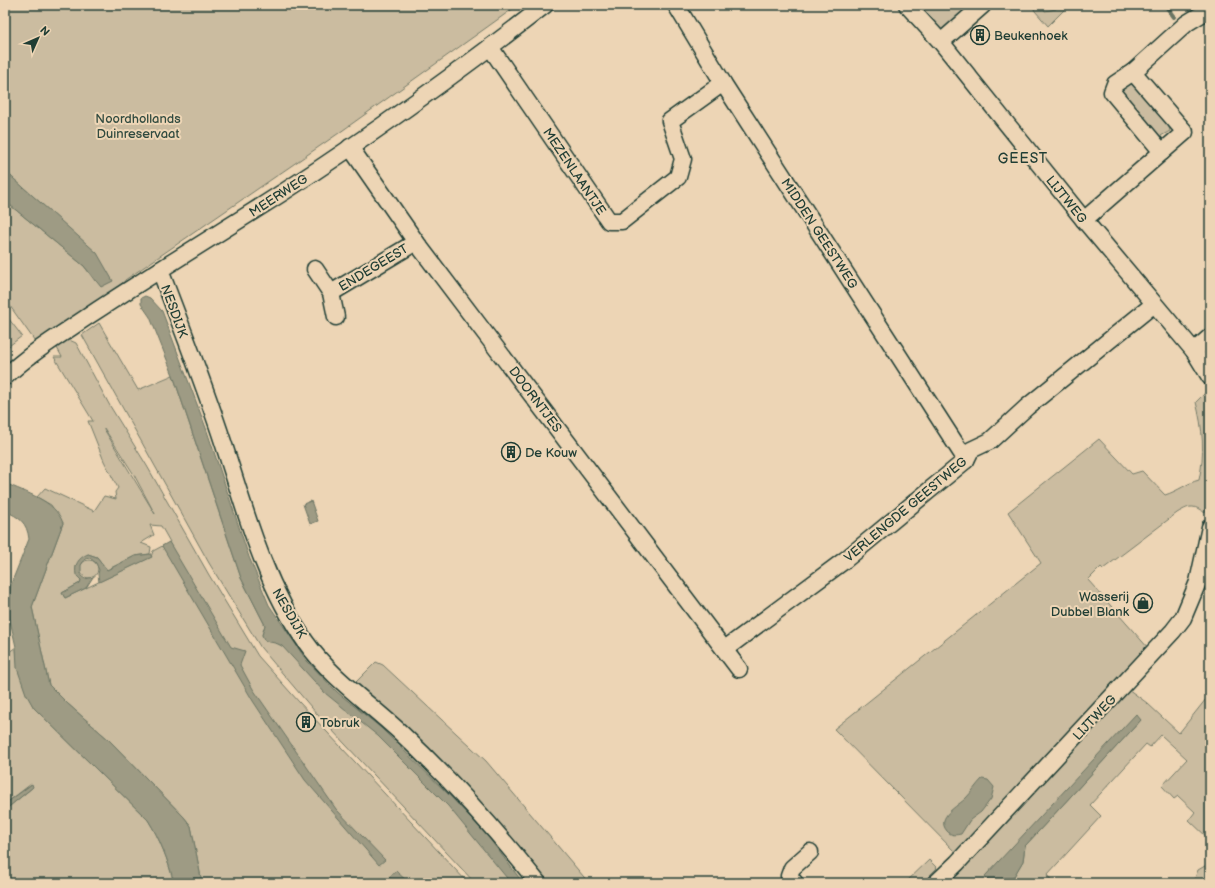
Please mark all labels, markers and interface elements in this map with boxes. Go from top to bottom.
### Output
north arrow [18,18,58,58]
text: N [37,24,52,39]
building icon: Beukenhoek [969,24,991,46]
place label: Beukenhoek [994,28,1068,44]
park label: Noordhollands Duinreservaat [95,111,181,142]
street label: MEZENLAANTJE [539,125,609,219]
district label: GEEST [998,150,1048,167]
street label: MEERWEG [246,171,311,221]
street label: LIJTWEG [1042,173,1090,227]
street label: MIDDEN GEESTWEG [777,175,861,292]
street label: ENDEGEEST [336,241,411,295]
street label: NESDIJK [157,283,191,341]
street label: DOORNTJES [505,363,565,436]
building icon: De Kouw [500,441,522,463]
place label: De Kouw [525,445,577,461]
street label: VERLENGDE GEESTWEG [841,454,970,566]
street label: NESDIJK [268,586,310,642]
place label: Wasserij Dubbel Blank [1051,589,1130,620]
shop icon: Wasserij Dubbel Blank [1132,592,1154,614]
street label: LIJTWEG [1070,691,1120,744]
building icon: Tobruk [295,711,317,733]
place label: Tobruk [320,715,360,731]

